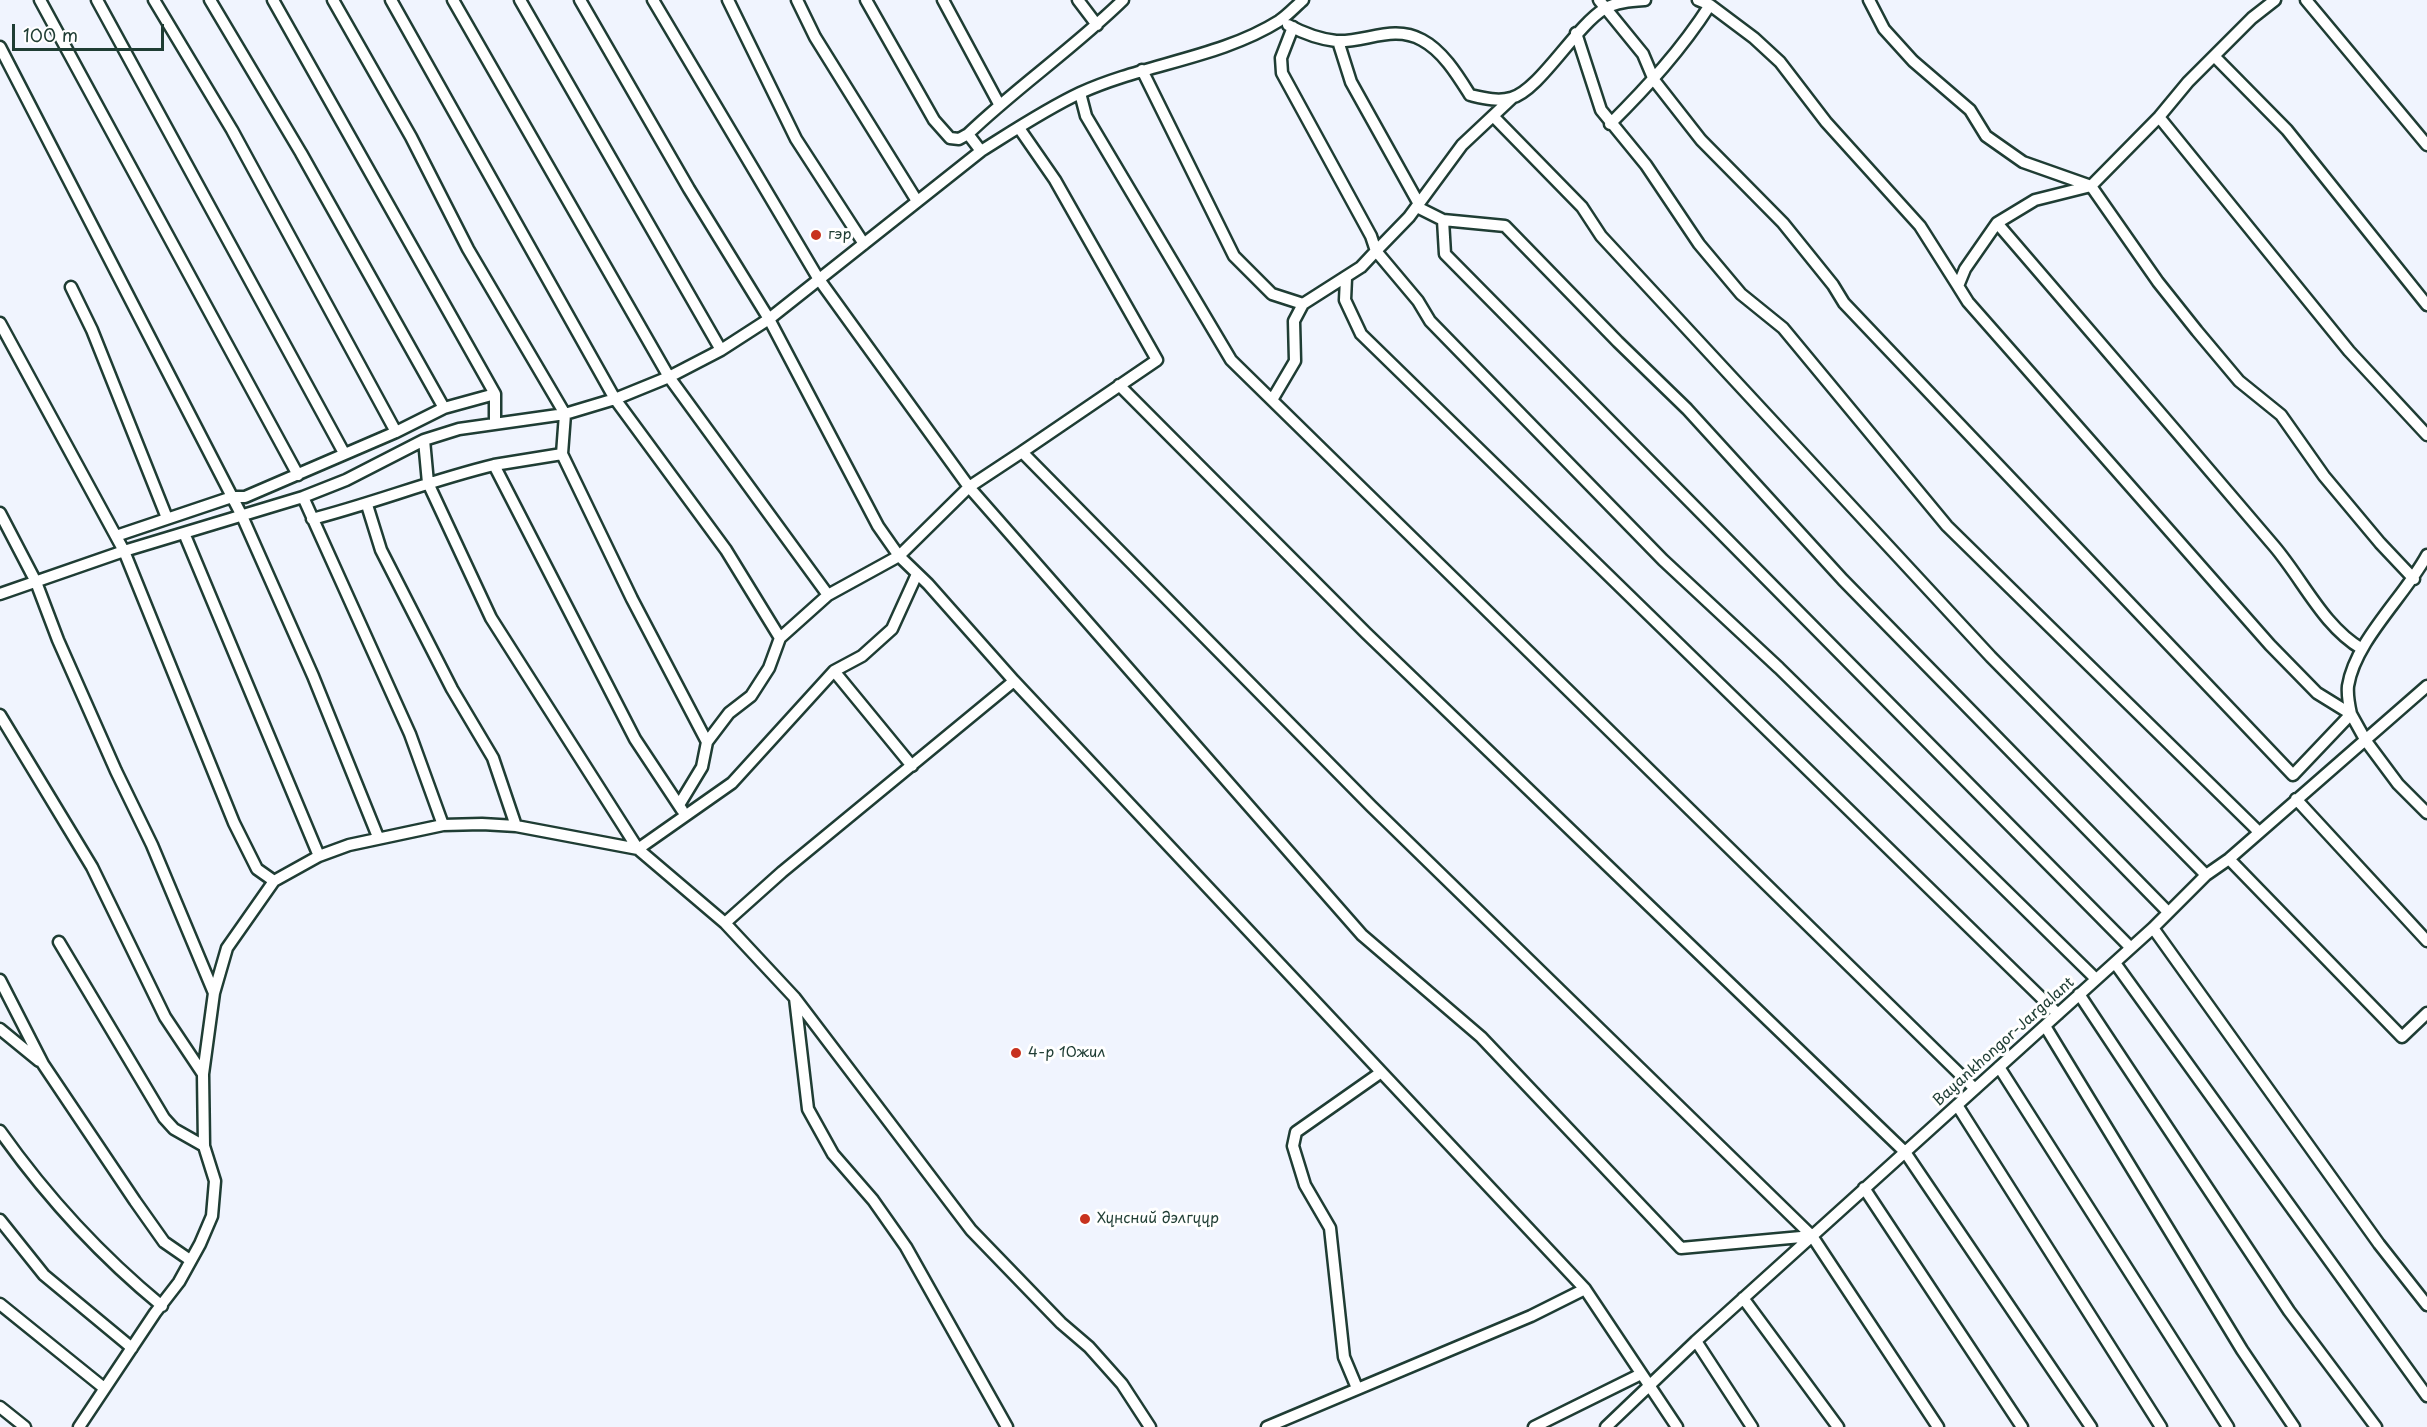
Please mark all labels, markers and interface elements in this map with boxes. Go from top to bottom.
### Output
scale bar [15,12,166,50]
text: 100 m [23,21,78,48]
place label: гэр [828,226,851,244]
marker: гэр [809,228,823,242]
street label: Bayankhongor-Jargalant [1930,974,2078,1110]
place label: 4-р 10жил [1028,1044,1105,1062]
marker: 4-р 10жил [1009,1046,1023,1060]
place label: Хүнсний дэлгүүр [1097,1210,1219,1228]
marker: Хүнсний дэлгүүр [1078,1212,1092,1226]

